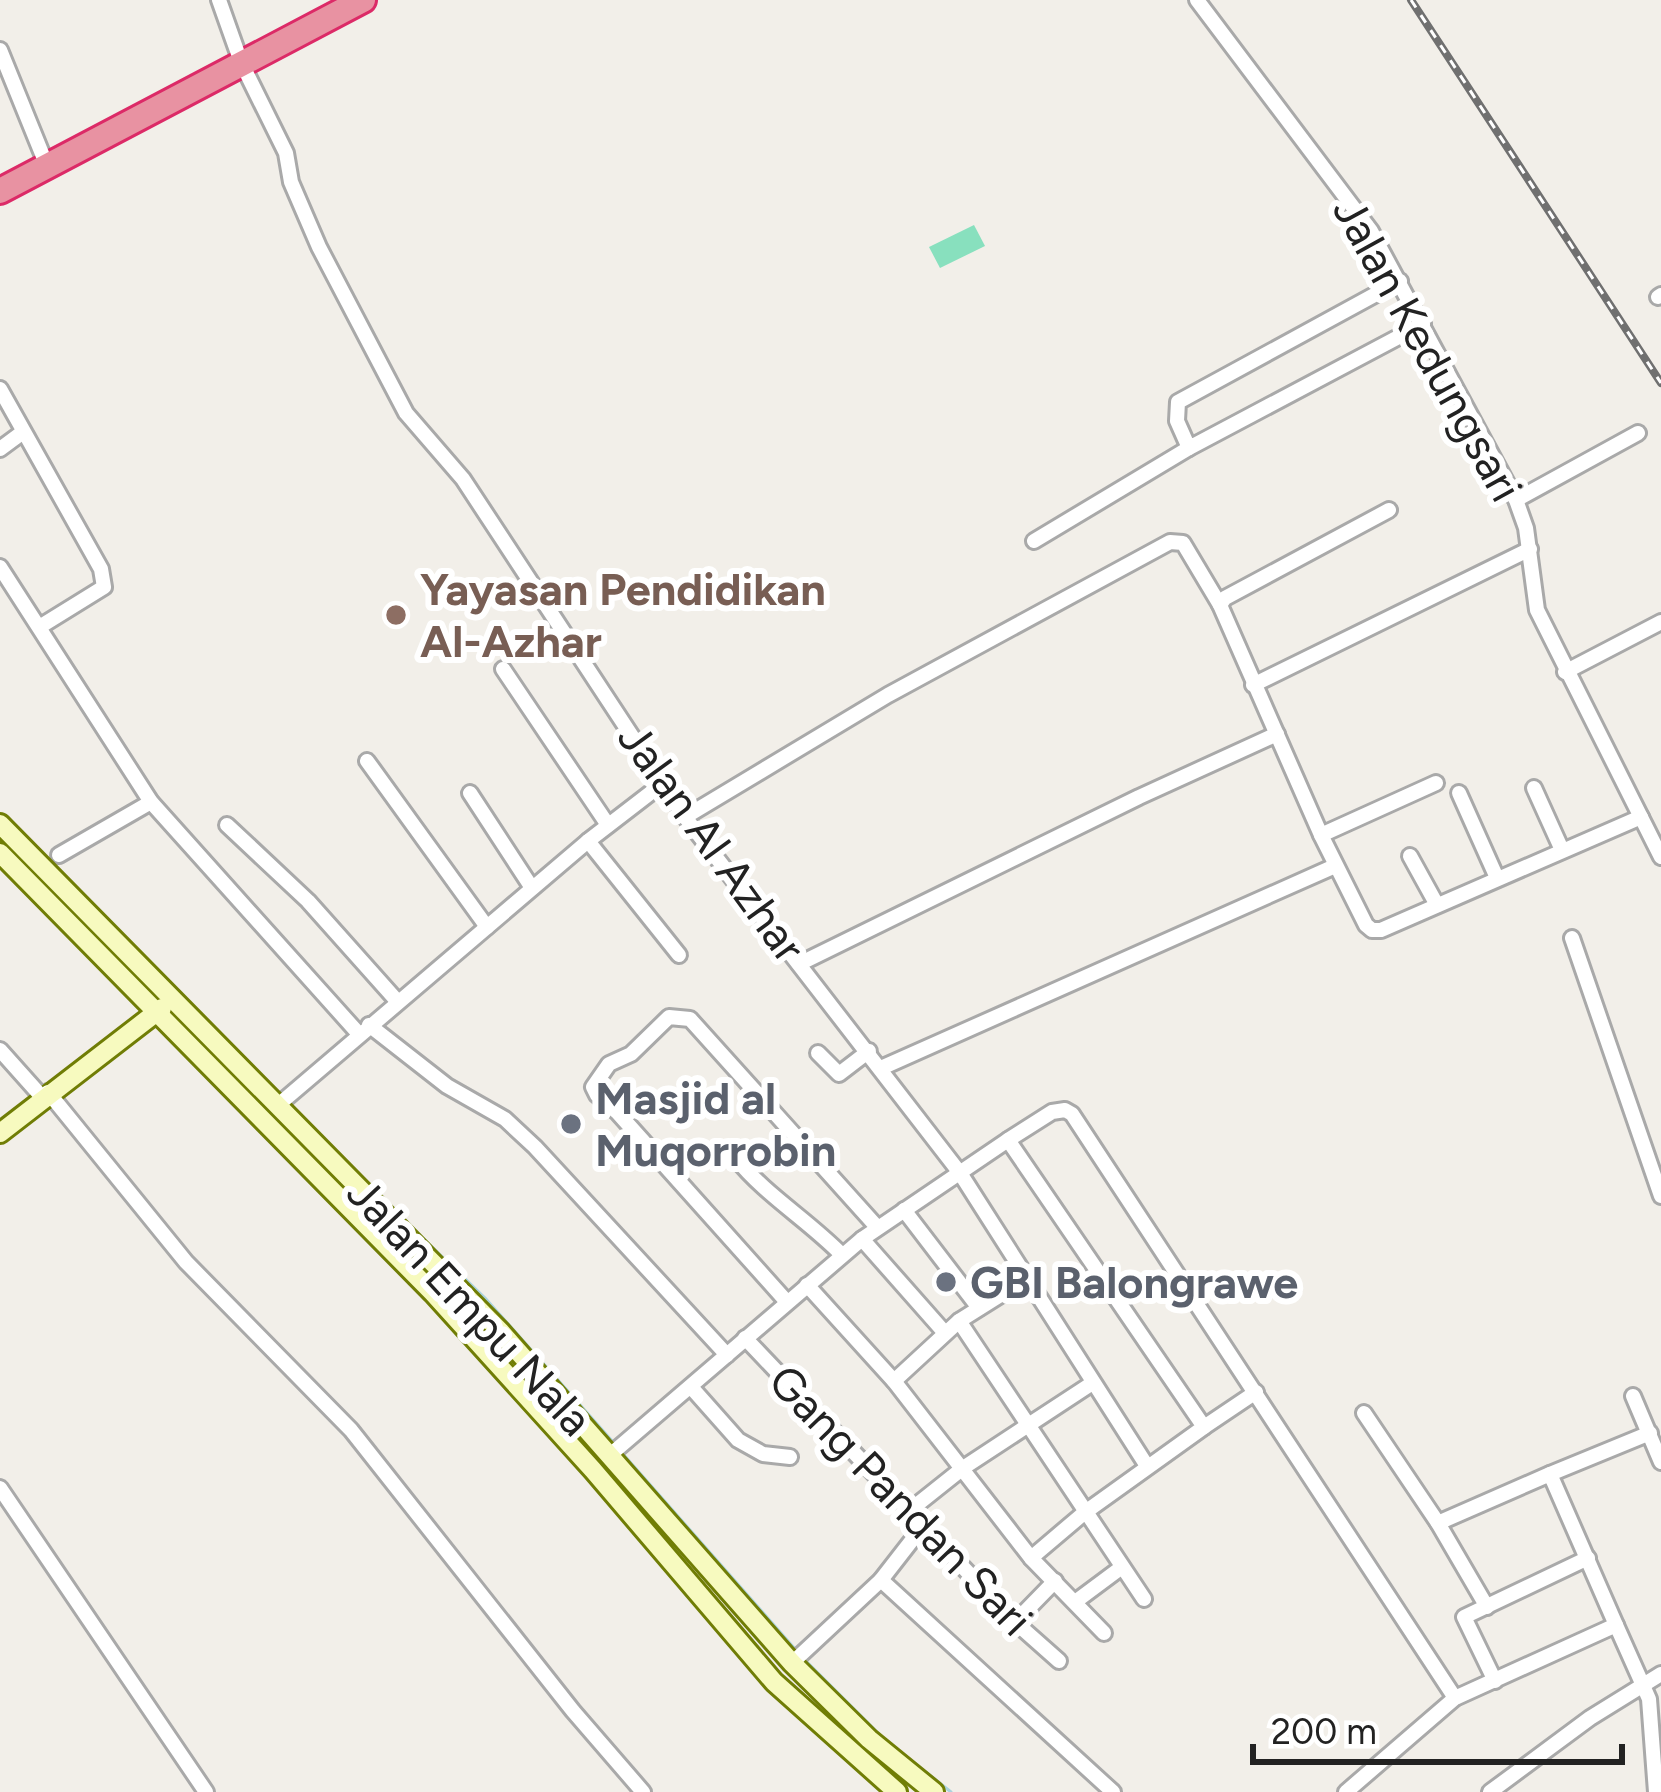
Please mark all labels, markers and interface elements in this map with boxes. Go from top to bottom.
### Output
street label: Jalan Kedungsari [1322,187,1534,511]
place label: Yayasan Pendidikan Al-Azhar [420,562,826,668]
marker: Yayasan Pendidikan Al-Azhar [383,602,409,628]
street label: Jalan Al Azhar [607,712,817,972]
place label: Masjid al Muqorrobin [595,1071,836,1177]
marker: Masjid al Muqorrobin [558,1111,584,1137]
street label: Jalan Empu Nala [336,1166,604,1446]
place label: GBI Balongrawe [970,1255,1298,1309]
marker: GBI Balongrawe [933,1269,959,1295]
street label: Gang Pandan Sari [758,1353,1044,1647]
scale bar [1253,1690,1622,1764]
text: 200 m [1271,1710,1377,1753]

